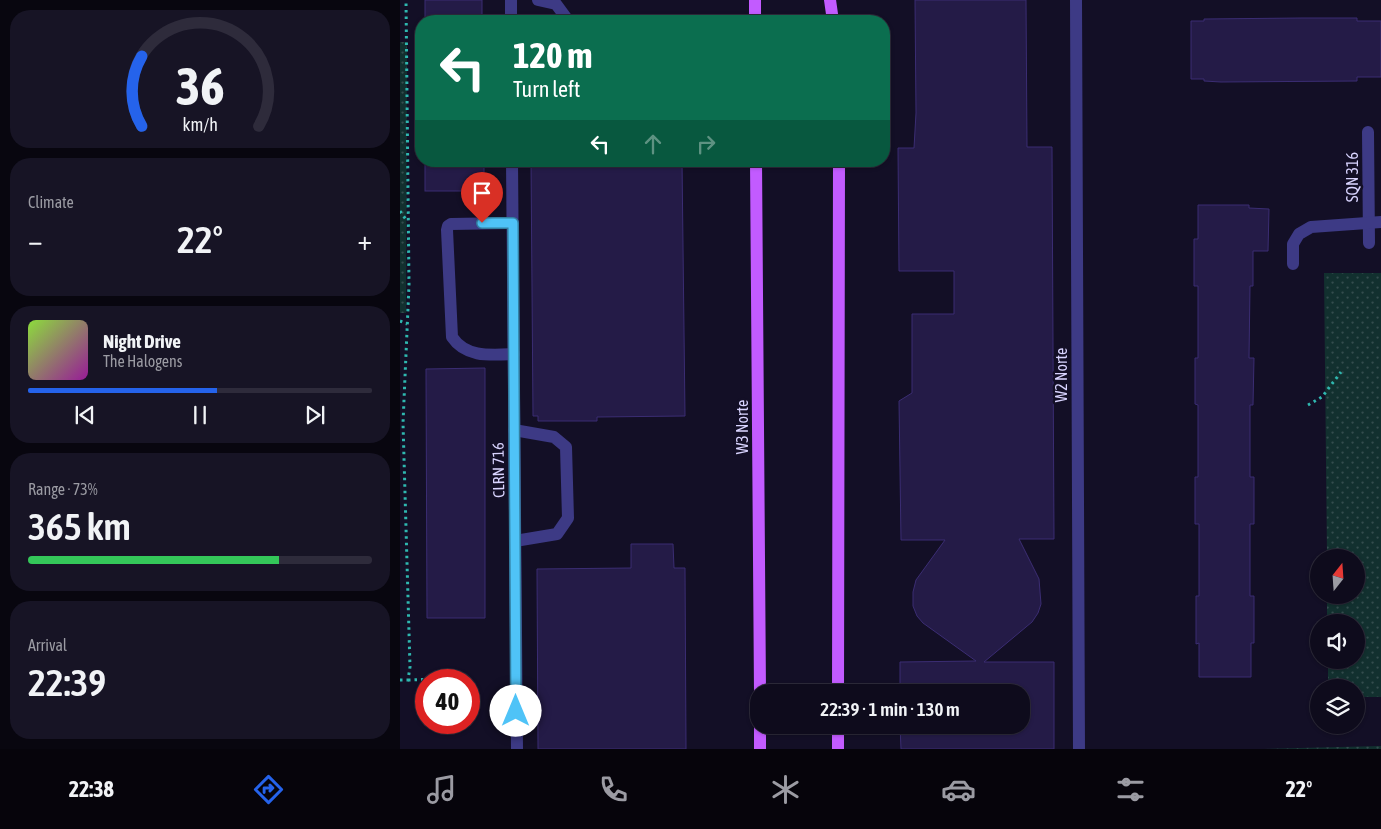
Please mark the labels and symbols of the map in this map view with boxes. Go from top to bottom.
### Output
street label: SQN 316 [1343,152,1361,202]
pin [461,172,503,223]
street label: W2 Norte [1052,348,1070,402]
street label: W3 Norte [733,400,751,454]
street label: CLRN 716 [489,442,507,498]
north arrow [1310,549,1365,604]
speed limit sign: 40 [415,669,480,734]
position arrow [489,684,541,736]

